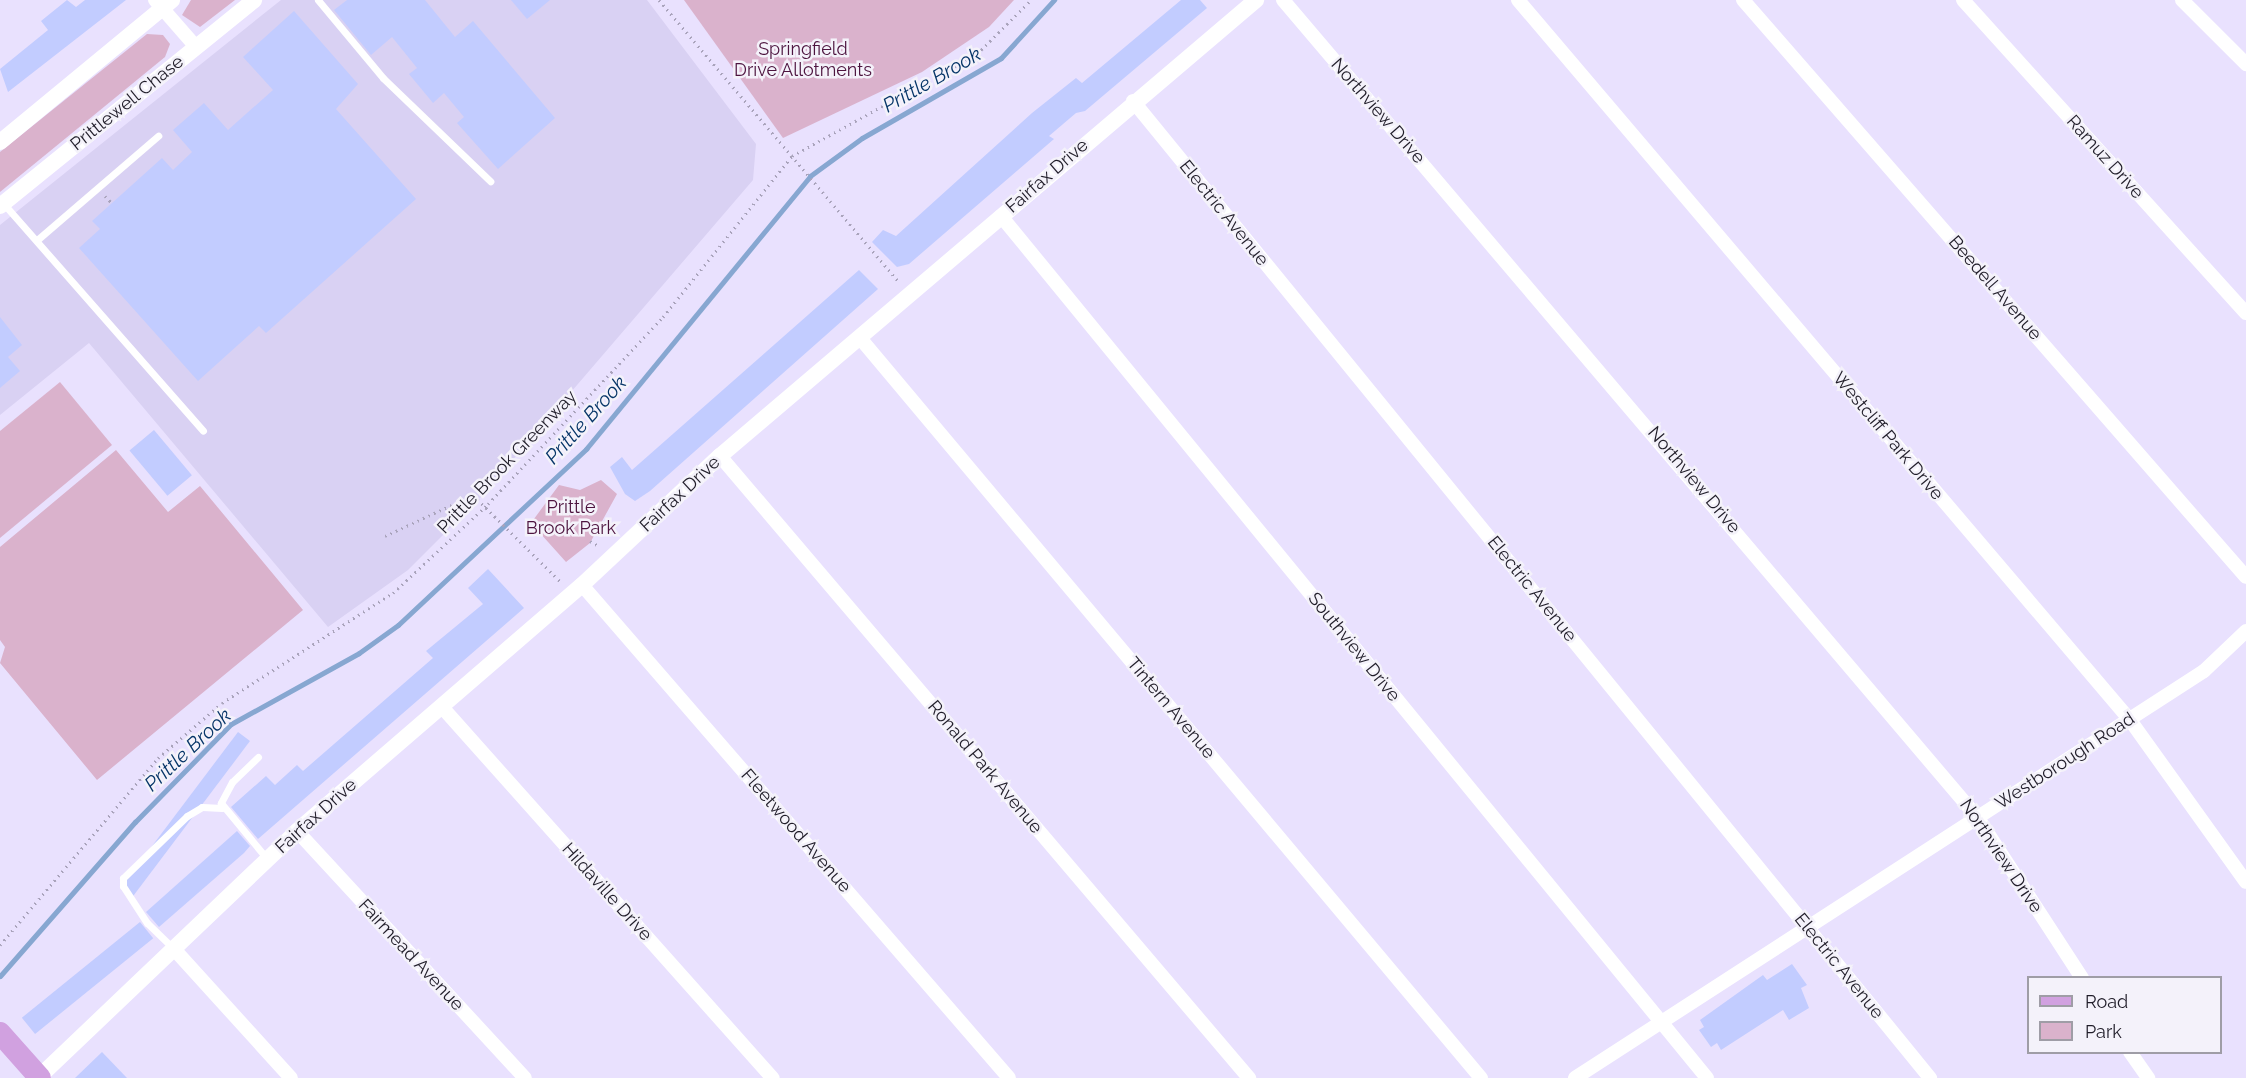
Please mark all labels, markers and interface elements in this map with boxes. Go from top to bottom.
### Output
park label: Springfield Drive Allotments [734,39,872,82]
water label: Prittle Brook [878,42,986,118]
street label: Prittlewell Chase [66,51,188,155]
street label: Northview Drive [1326,54,1430,168]
street label: Ramuz Drive [2062,111,2148,203]
street label: Fairfax Drive [1002,134,1092,218]
street label: Electric Avenue [1175,156,1273,270]
street label: Beedell Avenue [1943,231,2047,345]
street label: Westcliff Park Drive [1828,367,1948,505]
water label: Prittle Brook [540,371,632,469]
street label: Prittle Brook Greenway [433,386,581,538]
street label: Northview Drive [1643,422,1745,538]
street label: Fairfax Drive [635,451,725,537]
park label: Prittle Brook Park [526,497,616,540]
street label: Electric Avenue [1483,532,1581,646]
street label: Southview Drive [1303,588,1405,706]
street label: Tintern Avenue [1122,653,1220,763]
street label: Ronald Park Avenue [923,696,1047,838]
water label: Prittle Brook [140,704,236,796]
street label: Westborough Road [1991,708,2139,814]
street label: Fleetwood Avenue [736,765,856,897]
street label: Fairfax Drive [271,774,361,858]
street label: Northview Drive [1955,795,2047,917]
street label: Hildaville Drive [557,839,657,945]
street label: Fairmead Avenue [354,894,468,1016]
street label: Electric Avenue [1790,909,1888,1023]
legend [2027,976,2222,1054]
text: Road [2085,991,2128,1012]
text: Park [2085,1021,2122,1042]

